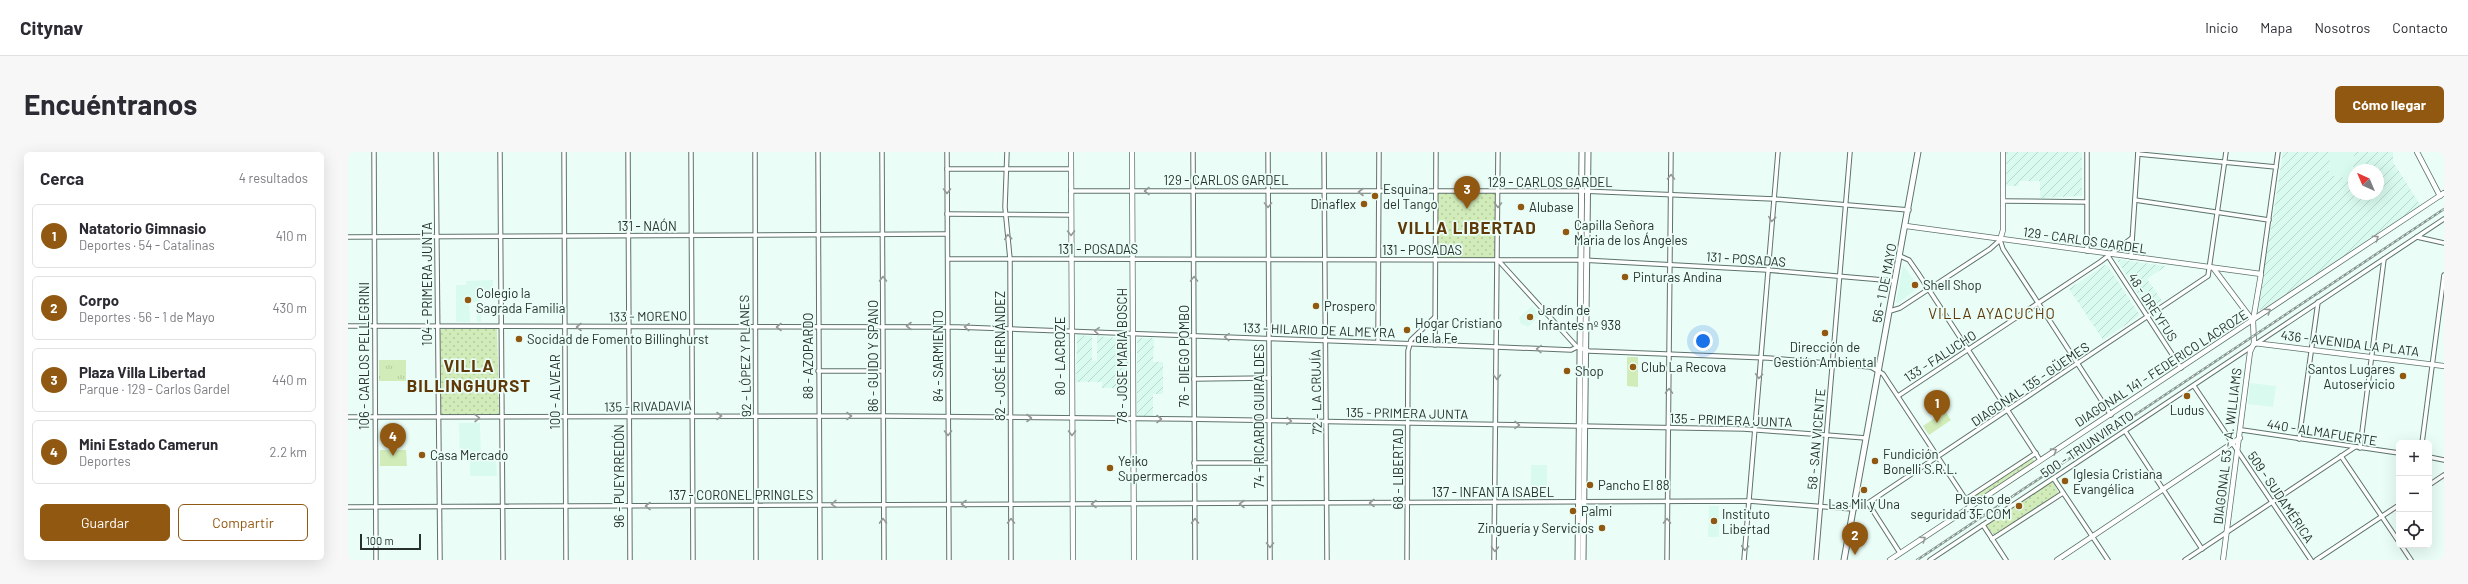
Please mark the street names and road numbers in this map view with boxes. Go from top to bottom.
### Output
street label: 129 - CARLOS GARDEL [1163,172,1289,188]
street label: 129 - CARLOS GARDEL [1487,174,1613,190]
street label: 131 - NAÓN [617,218,677,234]
street label: 104 - PRIMERA JUNTA [419,222,435,346]
street label: 129 - CARLOS GARDEL [2022,223,2148,257]
street label: 131 - POSADAS [1058,241,1138,257]
street label: 131 - POSADAS [1382,242,1462,258]
street label: 56 - 1 DE MAYO [1868,242,1900,324]
street label: 131 - POSADAS [1706,248,1786,270]
street label: 48 - DREYFUS [2125,270,2181,344]
street label: 106 - CARLOS PELLEGRINI [356,282,372,430]
street label: 78 - JOSE MARIA BOSCH [1114,288,1130,424]
street label: 82 - JOSÉ HERNÁNDEZ [992,291,1008,421]
street label: 92 - LÓPEZ Y PLANES [736,295,754,417]
street label: 86 - GUIDO Y SPANO [865,300,881,412]
street label: 76 - DIEGO POMBO [1176,305,1192,407]
street label: DIAGONAL 141 - FEDERICO LACROZE [2072,306,2251,430]
street label: 133 - MORENO [609,307,687,325]
street label: 84 - SARMIENTO [930,310,946,402]
street label: 88 - AZOPARDO [800,313,816,399]
street label: 80 - LACROZE [1052,316,1068,396]
street label: 133 - HILARIO DE ALMEYRA [1242,319,1396,341]
street label: 133 - FALUCHO [1901,327,1979,385]
street label: 436 - AVENIDA LA PLATA [2280,327,2420,359]
street label: DIAGONAL 135 - GÜEMES [1968,338,2092,430]
street label: 74 - RICARDO GUIRALDES [1251,344,1267,488]
street label: 72 - LA CRUJÍA [1307,349,1325,435]
street label: 100 - ALVEAR [547,354,563,430]
street label: DIAGONAL 53 - A. WILLIAMS [2209,367,2245,525]
street label: 58 - SAN VICENTE [1804,388,1828,490]
street label: 135 - RIVADAVIA [604,397,692,415]
street label: 135 - PRIMERA JUNTA [1346,404,1469,422]
street label: 500 - TRIUNVIRATO [2037,407,2137,481]
street label: 135 - PRIMERA JUNTA [1669,410,1793,430]
street label: 440 - ALMAFUERTE [2266,415,2378,449]
street label: 96 - PUEYRREDÓN [611,424,627,528]
street label: 68 - LIBERTAD [1390,428,1406,510]
street label: 509 - SUDAMÉRICA [2244,448,2318,546]
street label: 137 - INFANTA ISABEL [1432,484,1554,500]
street label: 137 - CORONEL PRINGLES [669,487,813,503]

